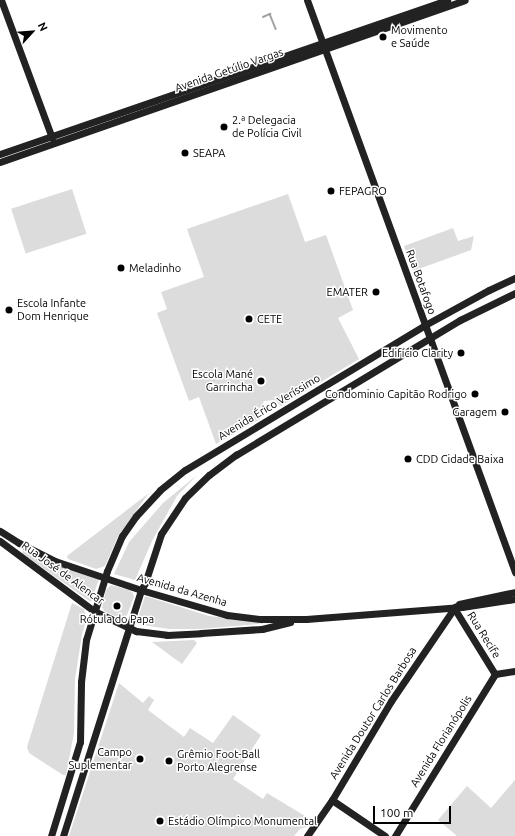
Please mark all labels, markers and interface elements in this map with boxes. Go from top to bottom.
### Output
north arrow [12,12,52,52]
text: N [36,20,50,33]
place label: Movimento e Saúde [391,24,448,50]
marker: Movimento e Saúde [378,32,388,42]
street label: Avenida Getúlio Vargas [173,45,285,95]
place label: 2.ª Delegacia de Polícia Civil [232,114,302,140]
marker: 2.ª Delegacia de Polícia Civil [219,122,229,132]
place label: SEAPA [193,146,226,160]
marker: SEAPA [180,148,190,158]
place label: FEPAGRO [339,184,387,198]
marker: FEPAGRO [326,186,336,196]
street label: Rua Botafogo [403,248,439,316]
place label: Meladinho [129,261,181,275]
marker: Meladinho [116,263,126,273]
place label: EMATER [327,285,368,299]
marker: EMATER [371,287,381,297]
place label: Escola Infante Dom Henrique [17,297,89,323]
marker: Escola Infante Dom Henrique [4,305,14,315]
place label: CETE [257,312,282,326]
marker: CETE [244,314,254,324]
place label: Edifício Clarity [382,346,453,360]
marker: Edifício Clarity [456,348,466,358]
place label: Escola Mané Garrincha [192,368,253,394]
street label: Avenida Érico Veríssimo [216,371,322,443]
marker: Escola Mané Garrincha [256,376,266,386]
place label: Condominio Capitão Rodrigo [325,387,467,401]
marker: Condominio Capitão Rodrigo [470,389,480,399]
place label: Garagem [452,405,497,419]
marker: Garagem [500,407,510,417]
place label: CDD Cidade Baixa [416,452,504,466]
marker: CDD Cidade Baixa [403,454,413,464]
street label: Rua José de Alencar [19,539,107,607]
street label: Avenida da Azenha [135,571,229,609]
marker: Rótula do Papa [112,601,122,611]
street label: Rua Recife [465,609,503,661]
place label: Rótula do Papa [80,612,154,626]
street label: Avenida Doutor Carlos Barbosa [327,645,419,781]
street label: Avenida Florianópolis [407,693,475,789]
place label: Campo Suplementar [69,746,132,772]
place label: Grêmio Foot-Ball Porto Alegrense [177,748,260,774]
marker: Campo Suplementar [135,754,145,764]
marker: Grêmio Foot-Ball Porto Alegrense [164,756,174,766]
scale bar [375,798,453,824]
text: 100 m [380,806,413,819]
place label: Estádio Olímpico Monumental [168,814,317,828]
marker: Estádio Olímpico Monumental [155,816,165,826]

